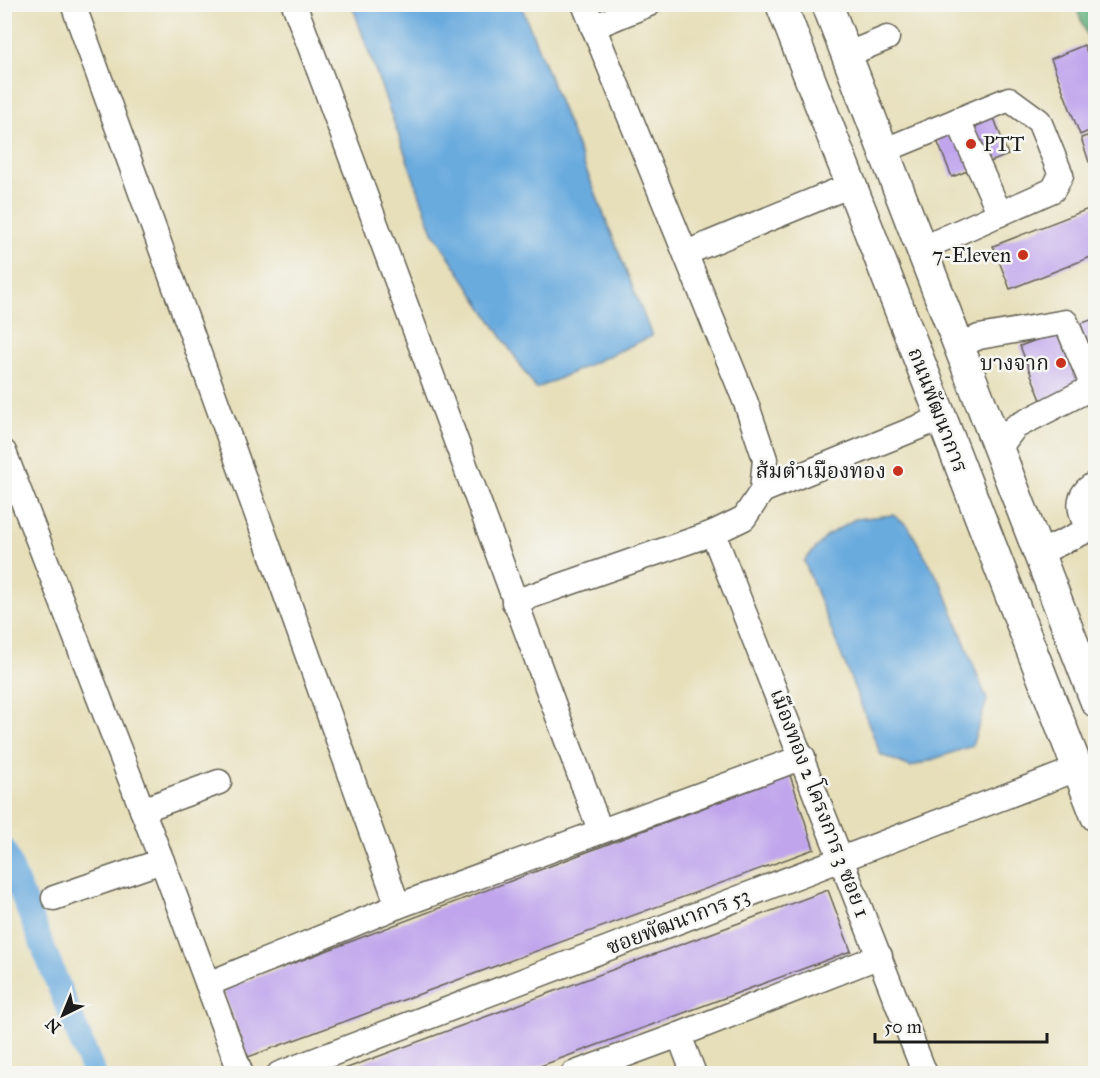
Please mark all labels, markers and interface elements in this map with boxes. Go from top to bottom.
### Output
place label: PTT [983,131,1024,157]
marker: PTT [964,137,978,151]
place label: 7-Eleven [932,242,1011,268]
marker: 7-Eleven [1016,248,1030,262]
street label: ถนนพัฒนาการ [902,344,974,476]
place label: บางจาก [980,350,1049,376]
marker: บางจาก [1054,356,1068,370]
place label: ส้มตำเมืองทอง [756,458,886,484]
marker: ส้มตำเมืองทอง [891,464,905,478]
street label: เมืองทอง 2 โครงการ 3 ซอย 1 [764,684,878,921]
street label: ซอยพัฒนาการ 53 [603,882,753,960]
north arrow [33,985,93,1045]
scale bar [875,1006,1048,1044]
text: N [41,1014,65,1037]
text: 50 m [884,1016,922,1038]

